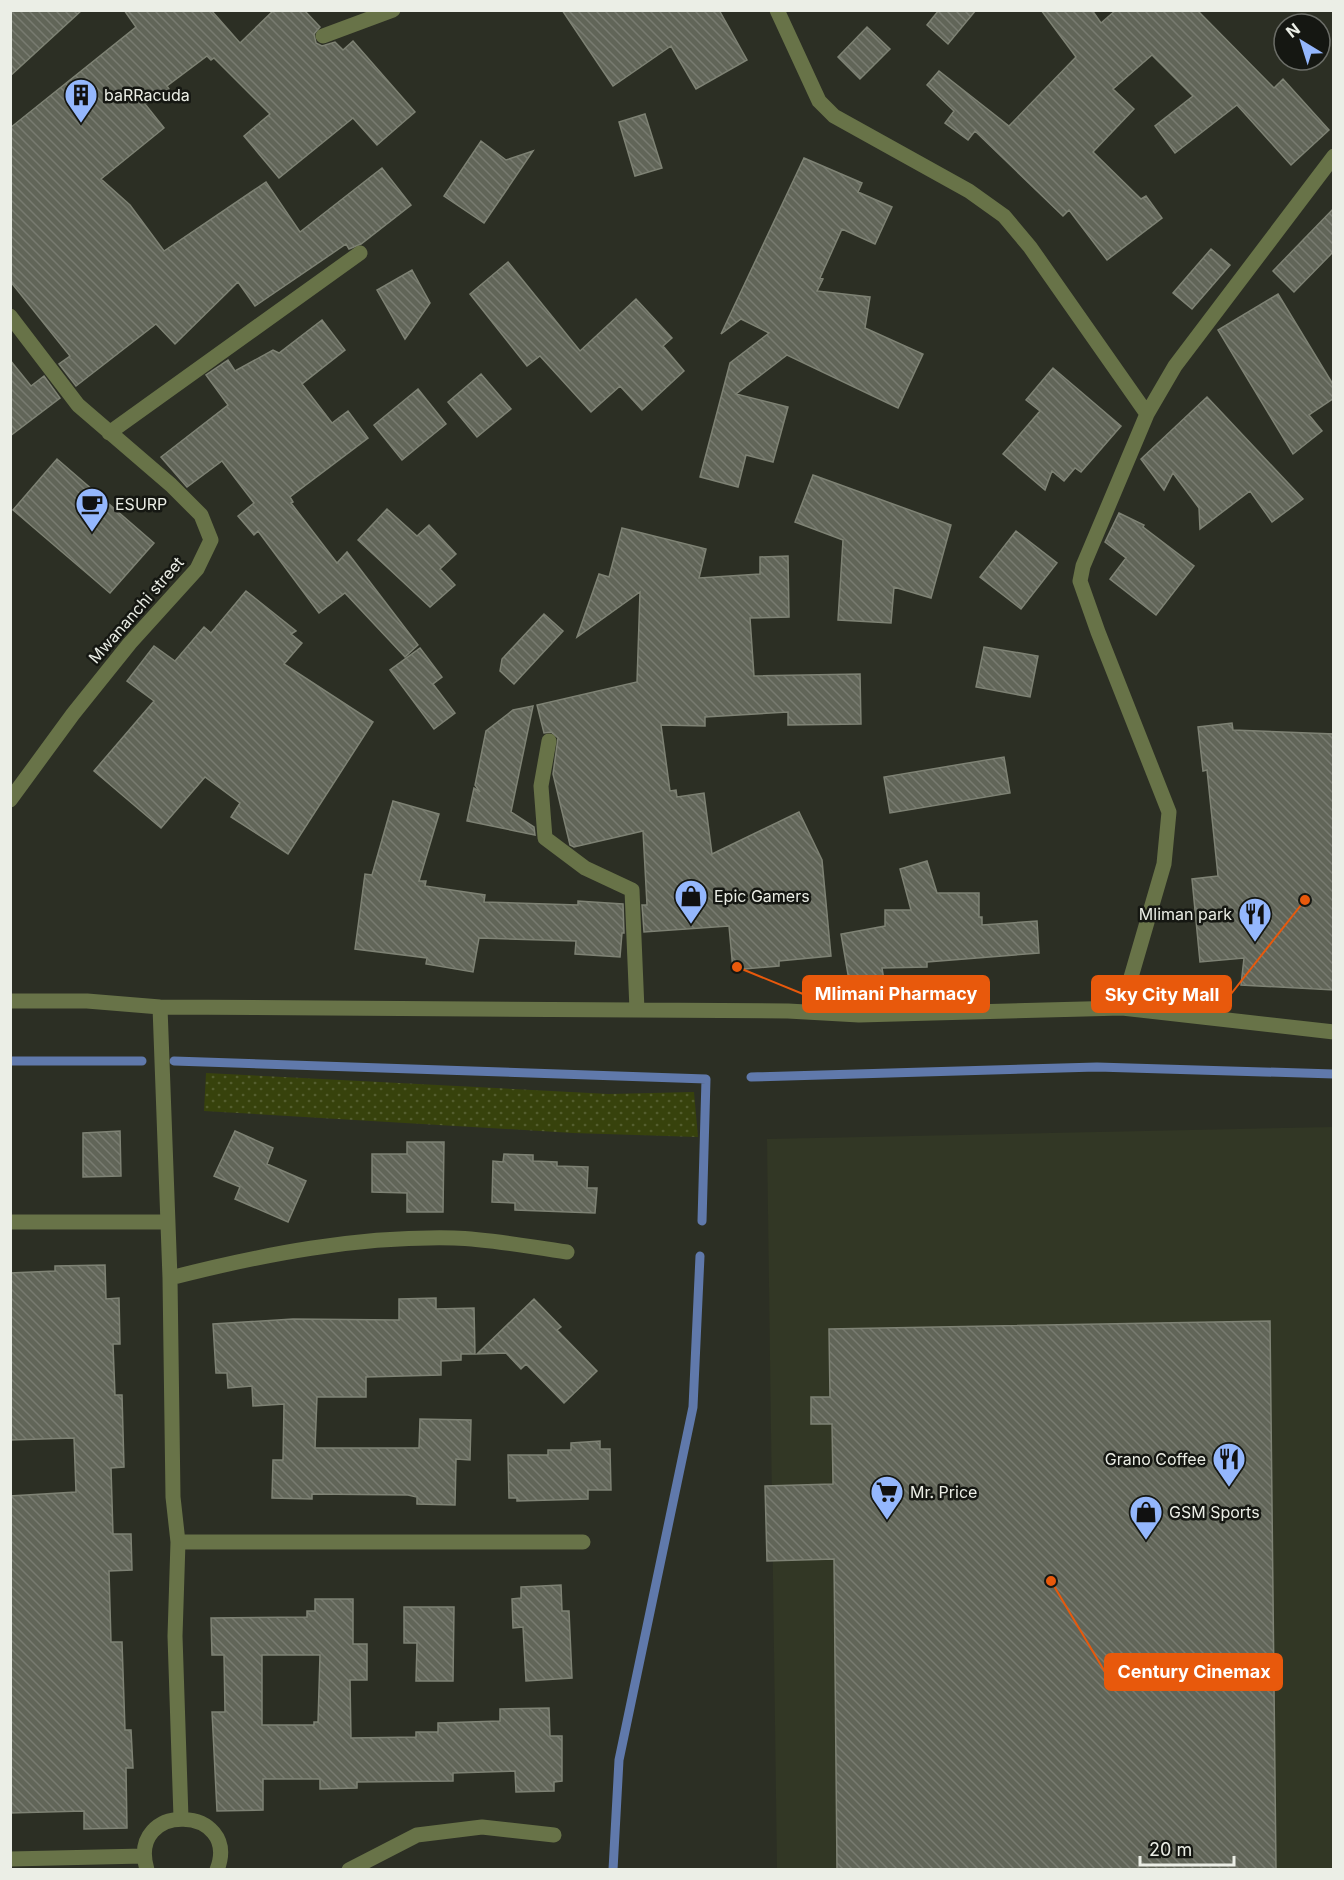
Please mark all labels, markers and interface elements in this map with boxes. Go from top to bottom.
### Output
north arrow [1272,12,1332,72]
text: N [1282,19,1304,42]
building icon: baRRacuda [63,77,99,124]
place label: baRRacuda [104,85,190,105]
cafe icon: ESURP [74,486,110,533]
place label: ESURP [115,494,167,514]
street label: Mwananchi street [84,553,188,667]
shop icon: Epic Gamers [673,878,709,925]
place label: Epic Gamers [714,886,810,906]
restaurant icon: Mliman park [1237,896,1273,943]
place label: Mliman park [1139,904,1232,924]
callout: Mlimani Pharmacy [803,976,989,1012]
callout: Sky City Mall [1092,976,1231,1012]
text: Mlimani Pharmacy [815,983,977,1004]
text: Sky City Mall [1105,984,1219,1005]
restaurant icon: Grano Coffee [1211,1441,1247,1488]
place label: Grano Coffee [1105,1449,1206,1469]
supermarket icon: Mr. Price [869,1474,905,1521]
place label: Mr. Price [910,1482,977,1502]
shop icon: GSM Sports [1128,1494,1164,1541]
place label: GSM Sports [1169,1502,1260,1522]
callout: Century Cinemax [1105,1654,1282,1690]
text: Century Cinemax [1117,1661,1271,1682]
scale bar [1140,1829,1234,1867]
text: 20 m [1149,1839,1192,1860]

